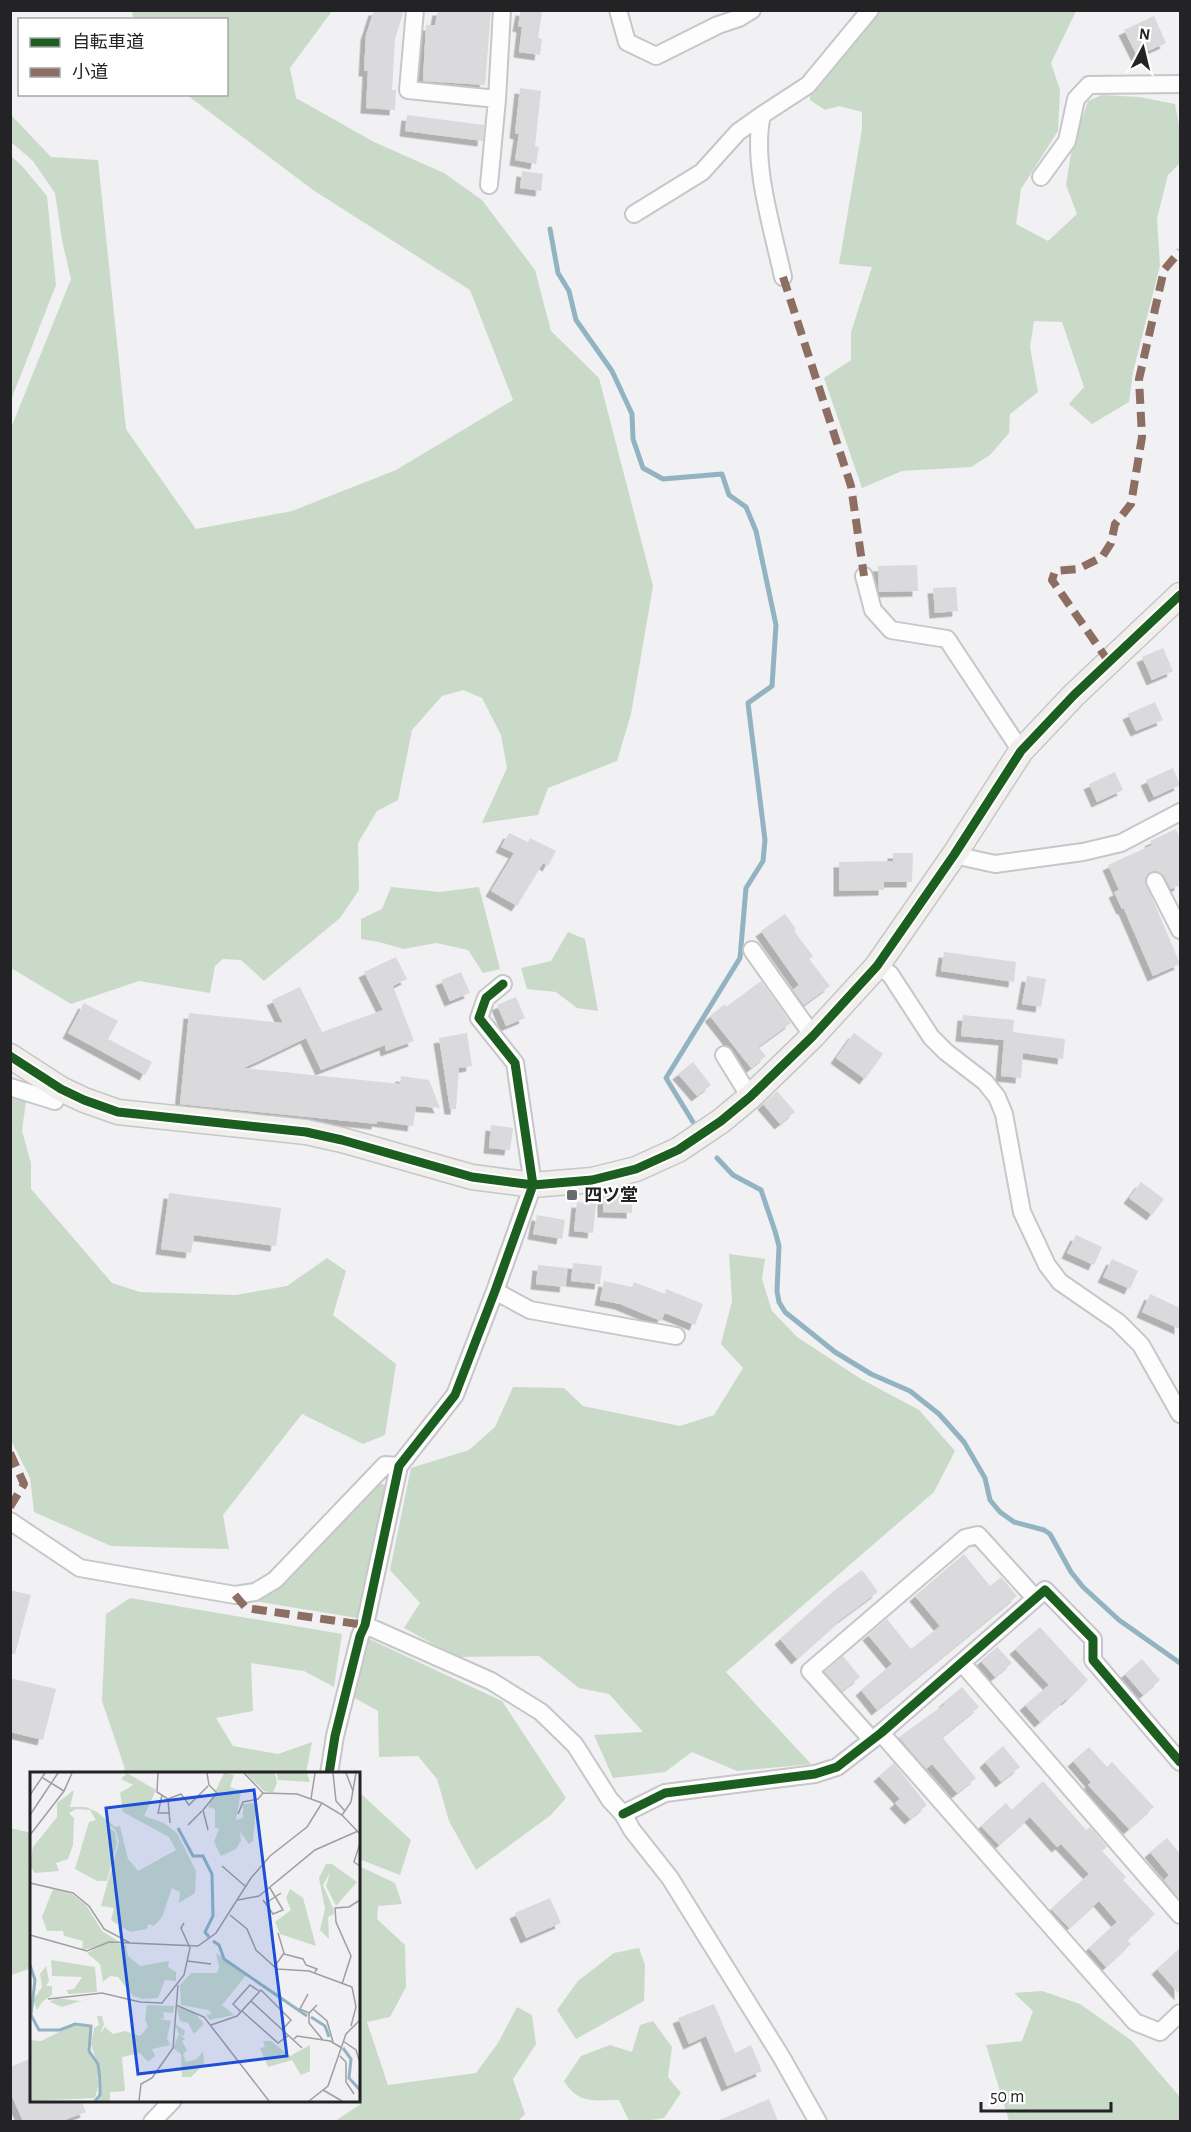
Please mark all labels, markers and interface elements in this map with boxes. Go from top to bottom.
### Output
legend [18,18,228,96]
north arrow [1113,18,1173,78]
text: N [1138,25,1151,43]
text: 自転車道 [72,32,144,52]
text: 小道 [72,62,108,82]
place label: 四ツ堂 [584,1185,638,1205]
marker: 四ツ堂 [565,1188,579,1202]
inset map [30,1772,360,2102]
scale bar [981,2075,1112,2113]
text: 50 m [990,2088,1024,2106]

